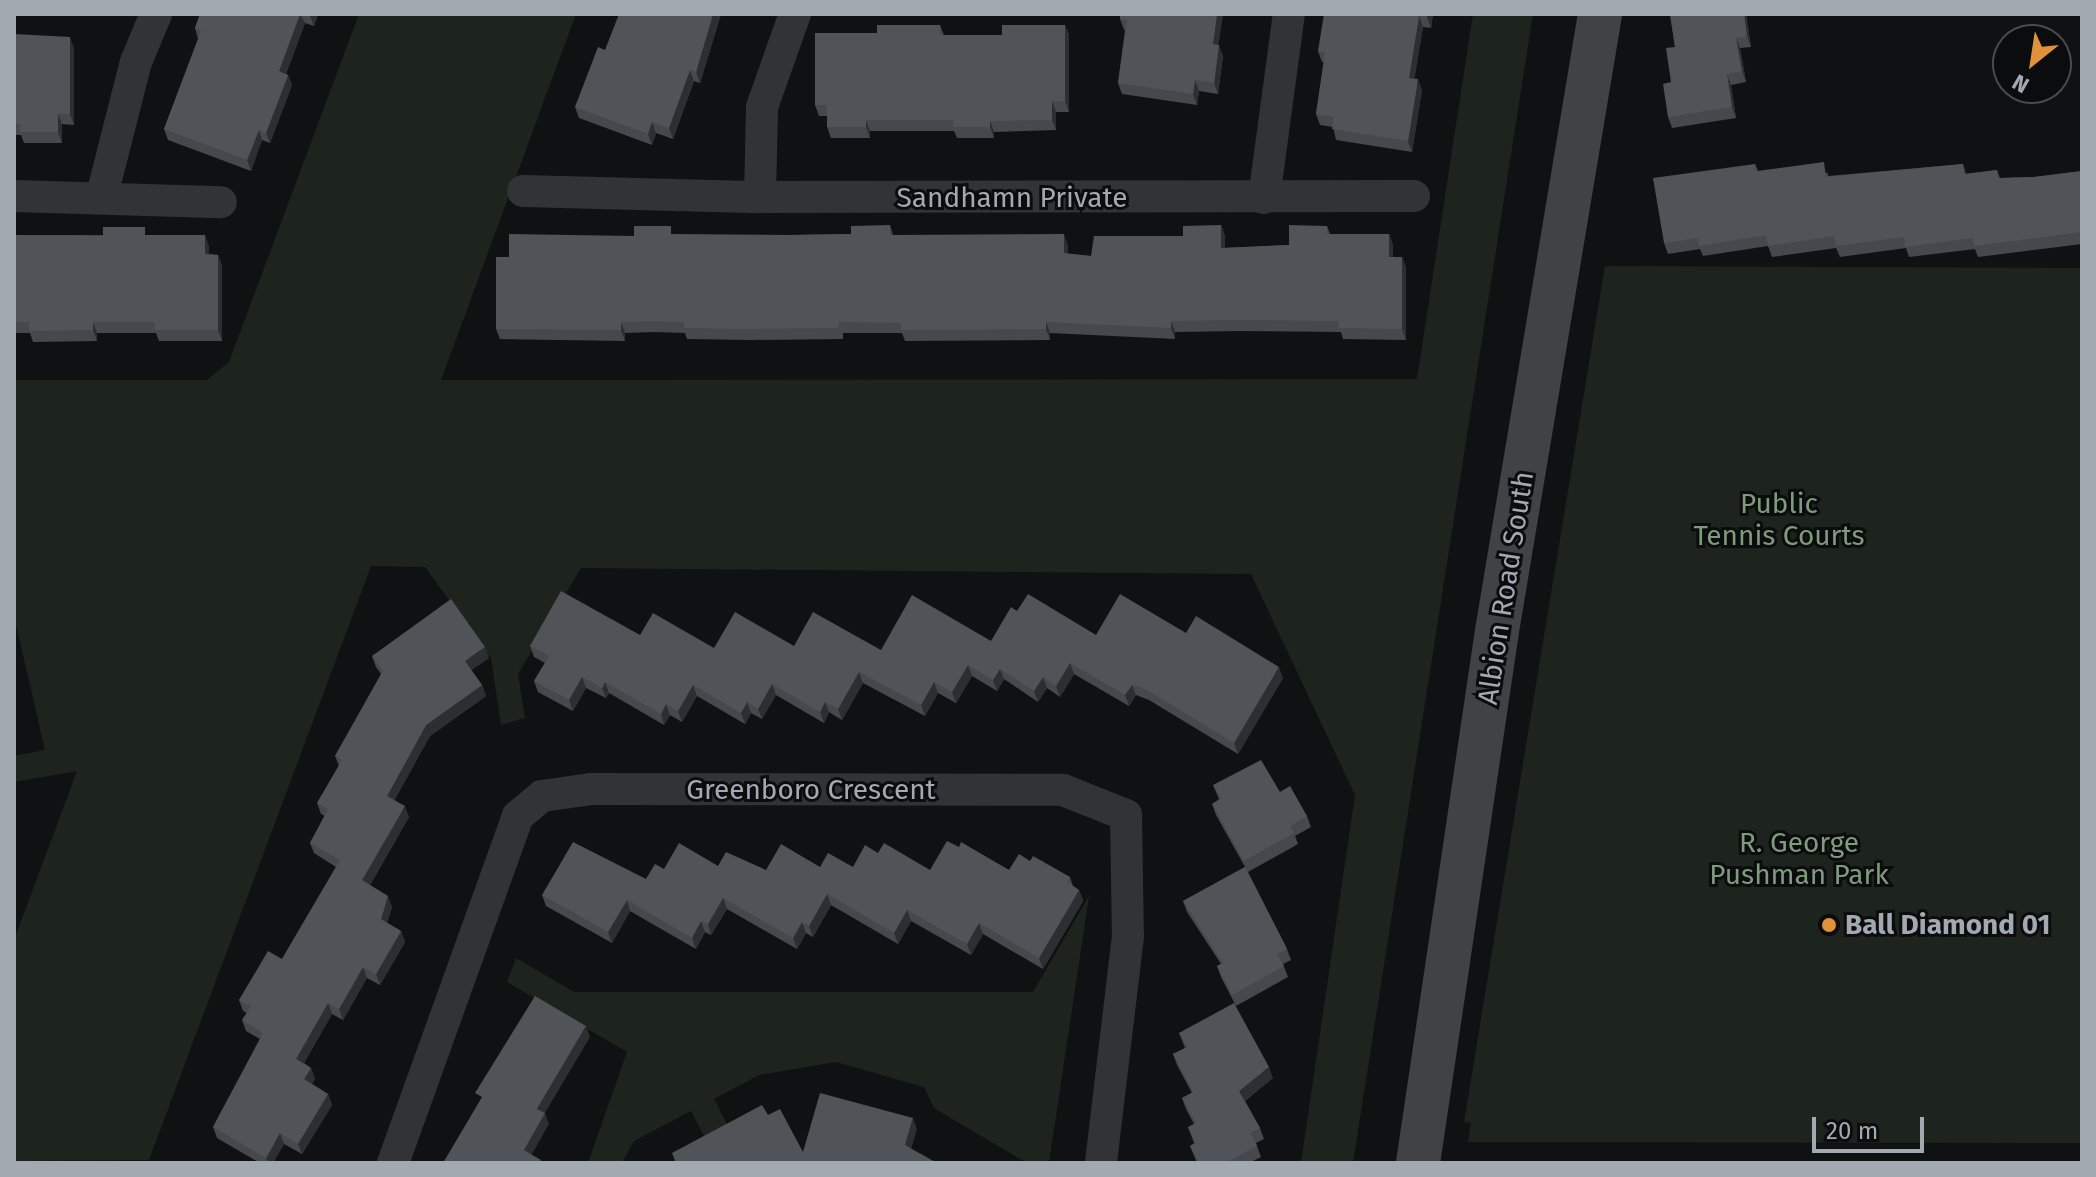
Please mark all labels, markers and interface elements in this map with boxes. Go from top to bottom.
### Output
north arrow [1992,24,2072,104]
text: N [2008,68,2034,99]
street label: Sandhamn Private [896,181,1128,215]
street label: Albion Road South [1471,469,1541,707]
park label: Public Tennis Courts [1693,487,1865,553]
street label: Greenboro Crescent [686,773,936,807]
park label: R. George Pushman Park [1709,826,1889,892]
place label: Ball Diamond 01 [1845,908,2050,942]
marker: Ball Diamond 01 [1820,916,1838,934]
scale bar [1816,1101,1928,1151]
text: 20 m [1826,1117,1878,1145]

